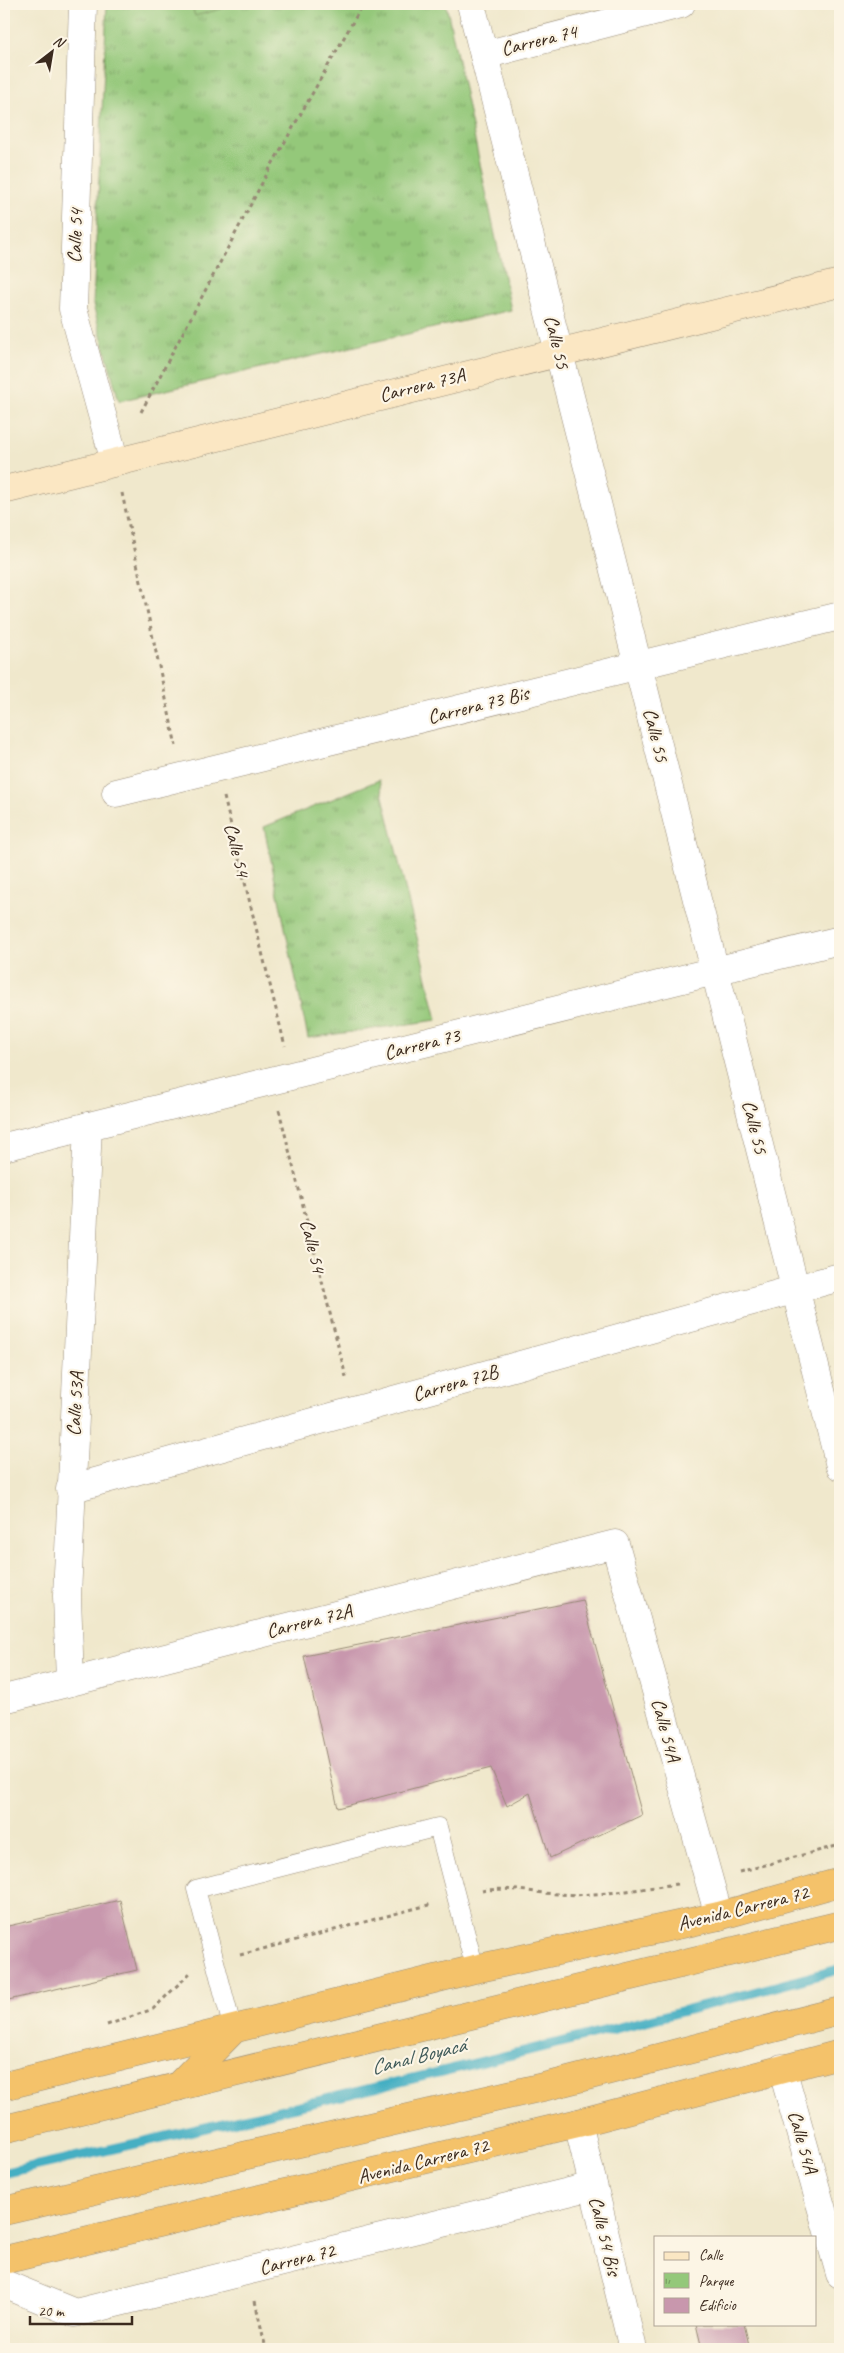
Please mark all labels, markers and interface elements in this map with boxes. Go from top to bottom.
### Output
street label: Carrera 74 [498,18,581,61]
north arrow [28,28,78,78]
text: N [50,32,69,52]
street label: Calle 54 [62,206,89,264]
street label: Calle 55 [538,313,576,372]
street label: Carrera 73A [377,362,468,408]
street label: Carrera 73 Bis [425,680,533,730]
street label: Calle 55 [637,706,675,765]
street label: Calle 54 [218,821,256,881]
street label: Carrera 73 [381,1022,464,1065]
street label: Calle 55 [736,1098,774,1157]
street label: Calle 54 [294,1217,332,1277]
street label: Carrera 72B [409,1358,502,1407]
street label: Calle 53A [61,1370,89,1437]
street label: Carrera 72A [264,1598,355,1644]
street label: Calle 54A [646,1696,687,1765]
street label: Avenida Carrera 72 [675,1879,813,1936]
water label: Canal Boyacá [368,2031,473,2080]
street label: Calle 54A [782,2108,824,2177]
street label: Avenida Carrera 72 [355,2132,493,2189]
street label: Calle 54 Bis [583,2194,627,2280]
legend [654,2236,816,2326]
street label: Carrera 72 [256,2237,339,2280]
text: Calle [699,2246,724,2265]
text: Parque [699,2272,735,2291]
scale bar [30,2293,132,2325]
text: Edificio [699,2296,737,2315]
text: 20 m [38,2302,65,2321]

